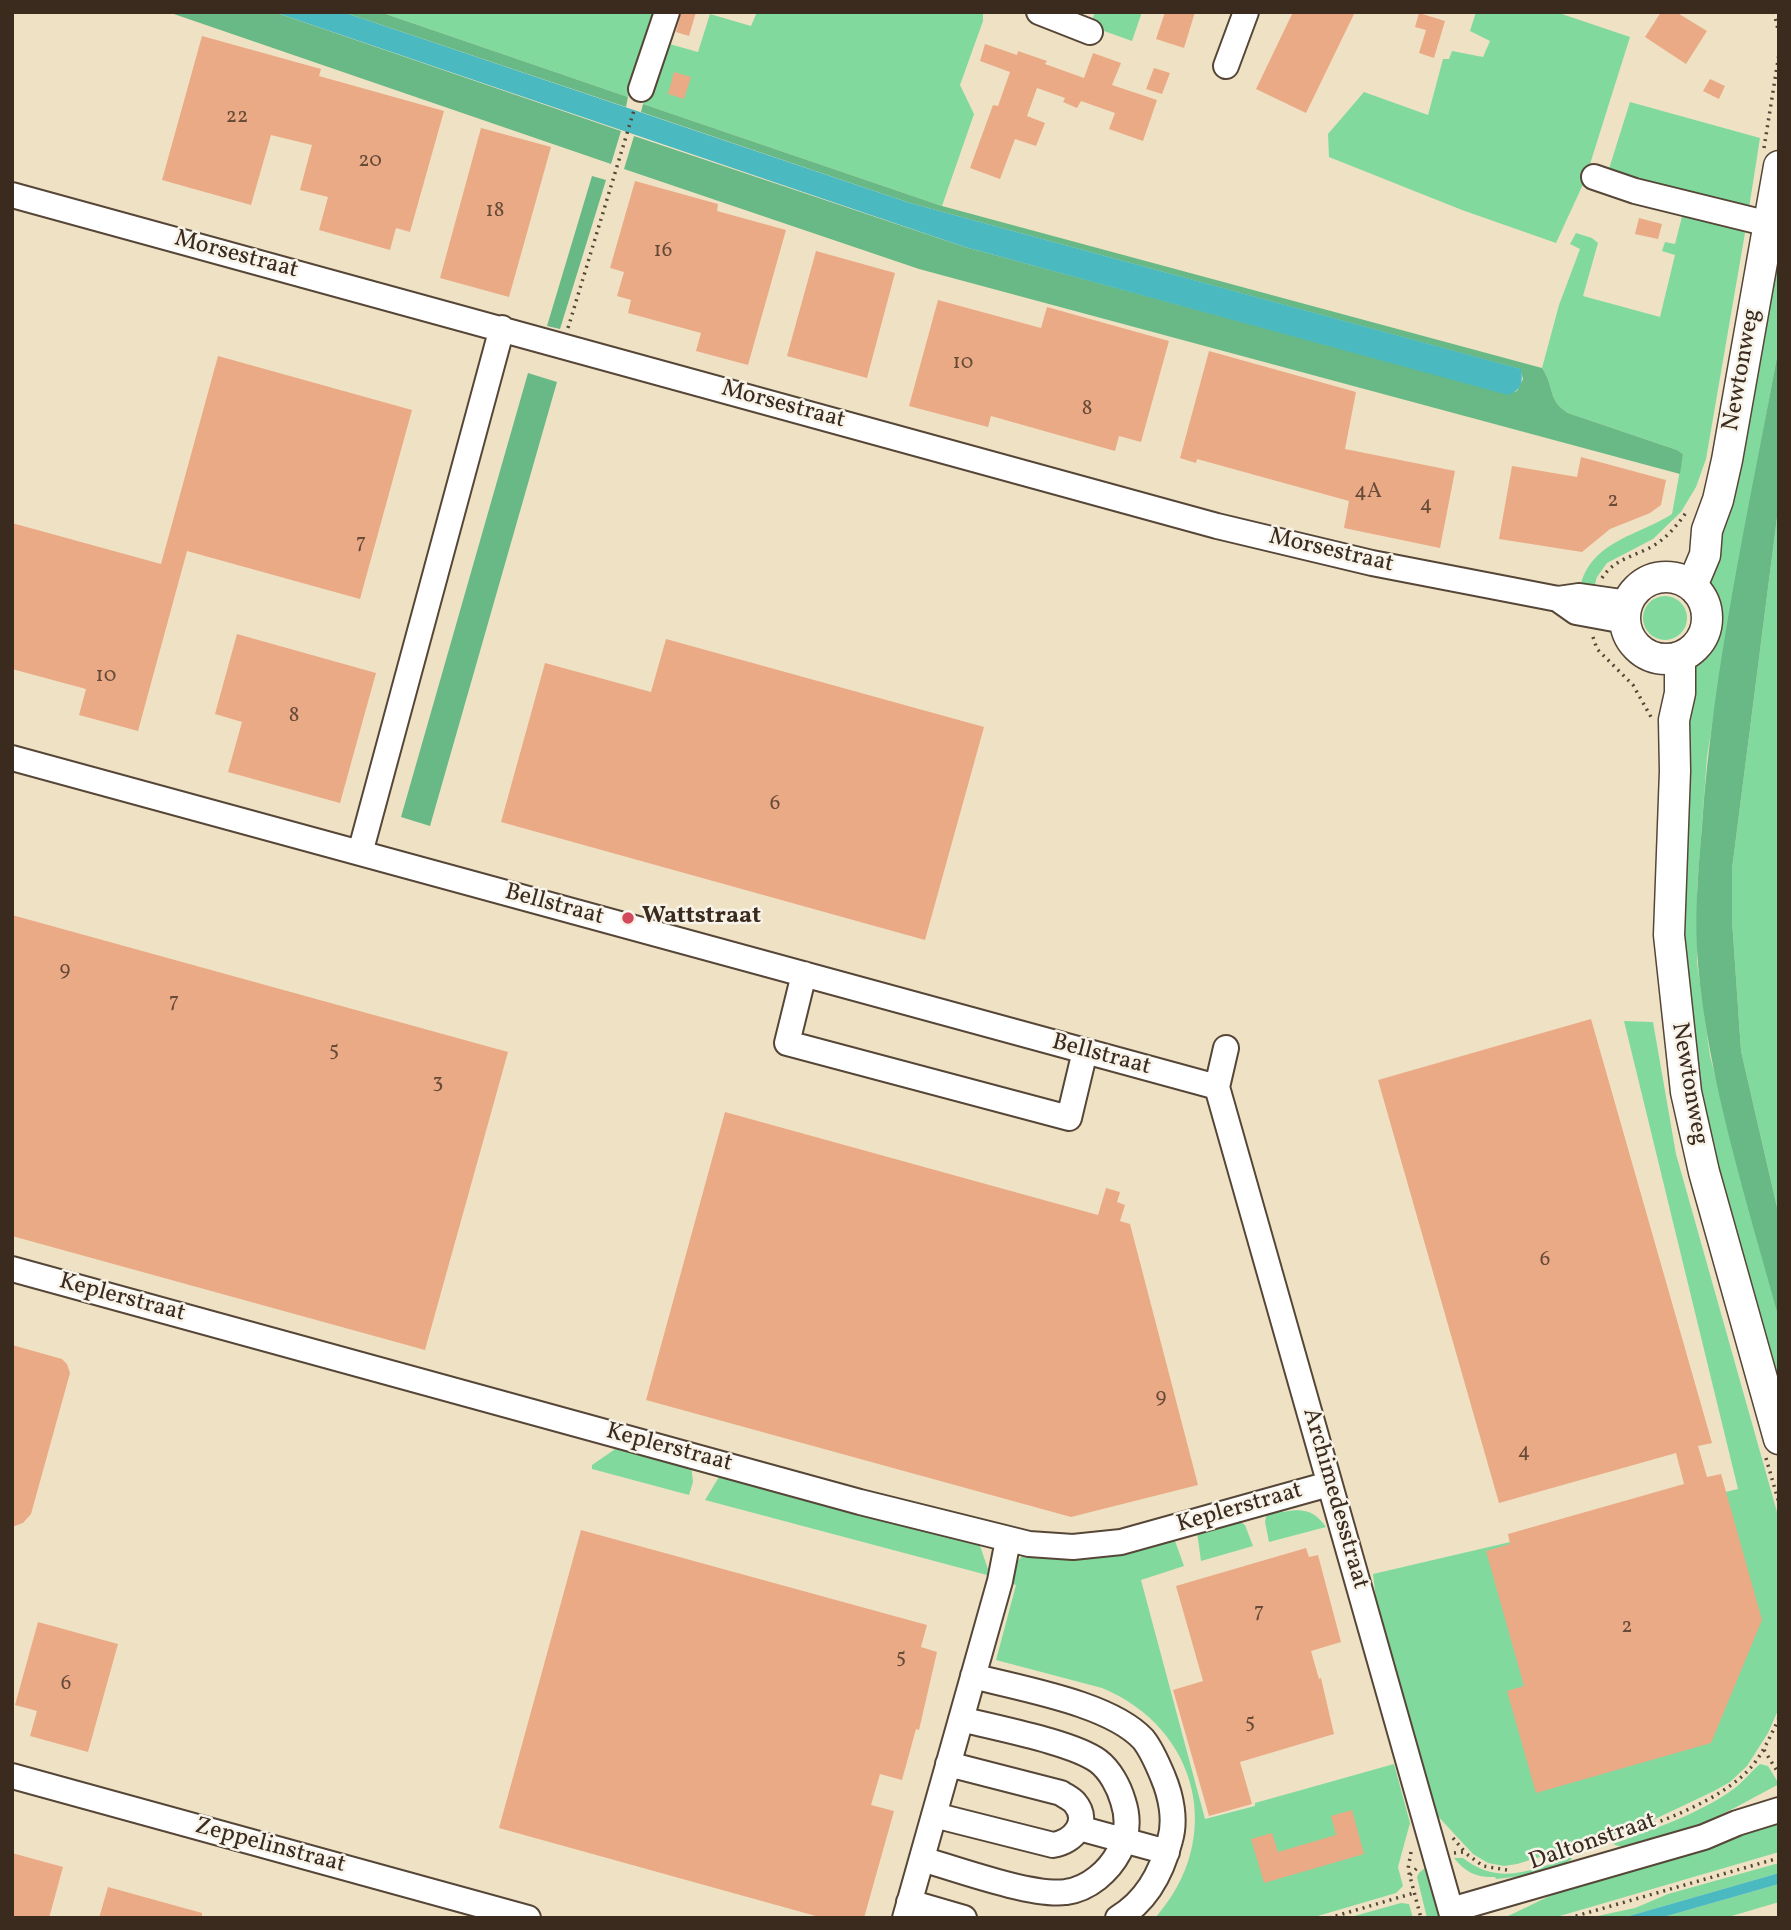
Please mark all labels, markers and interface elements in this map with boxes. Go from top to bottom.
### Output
house number: 22 [226,105,248,131]
house number: 20 [358,149,382,175]
house number: 18 [486,199,504,225]
street label: Morsestraat [171,226,301,286]
house number: 16 [654,239,672,265]
street label: Newtonweg [1718,307,1768,433]
house number: 10 [953,351,973,377]
street label: Morsestraat [718,376,848,436]
house number: 8 [1082,397,1092,423]
house number: 4A [1354,480,1382,506]
house number: 2 [1607,489,1619,515]
house number: 4 [1420,493,1432,519]
street label: Morsestraat [1266,524,1396,580]
house number: 7 [356,531,366,557]
house number: 10 [96,664,116,690]
house number: 8 [289,704,299,730]
house number: 6 [770,792,780,818]
street label: Bellstraat [501,879,607,933]
place label: Wattstraat [642,904,761,932]
marker: Wattstraat [620,910,636,926]
house number: 9 [60,958,70,984]
house number: 7 [169,990,179,1016]
street label: Newtonweg [1663,1021,1713,1147]
street label: Bellstraat [1048,1029,1154,1083]
house number: 5 [329,1038,339,1064]
house number: 3 [433,1070,443,1096]
house number: 6 [1540,1248,1550,1274]
street label: Keplerstraat [56,1268,188,1330]
house number: 9 [1156,1385,1166,1411]
street label: Archimedesstraat [1294,1405,1374,1593]
street label: Keplerstraat [603,1418,735,1480]
house number: 4 [1518,1440,1530,1466]
street label: Keplerstraat [1174,1477,1306,1541]
house number: 7 [1254,1600,1264,1626]
house number: 2 [1621,1615,1633,1641]
house number: 5 [896,1645,906,1671]
house number: 6 [61,1672,71,1698]
house number: 5 [1245,1710,1255,1736]
street label: Daltonstraat [1526,1808,1660,1878]
street label: Zeppelinstraat [191,1813,349,1881]

